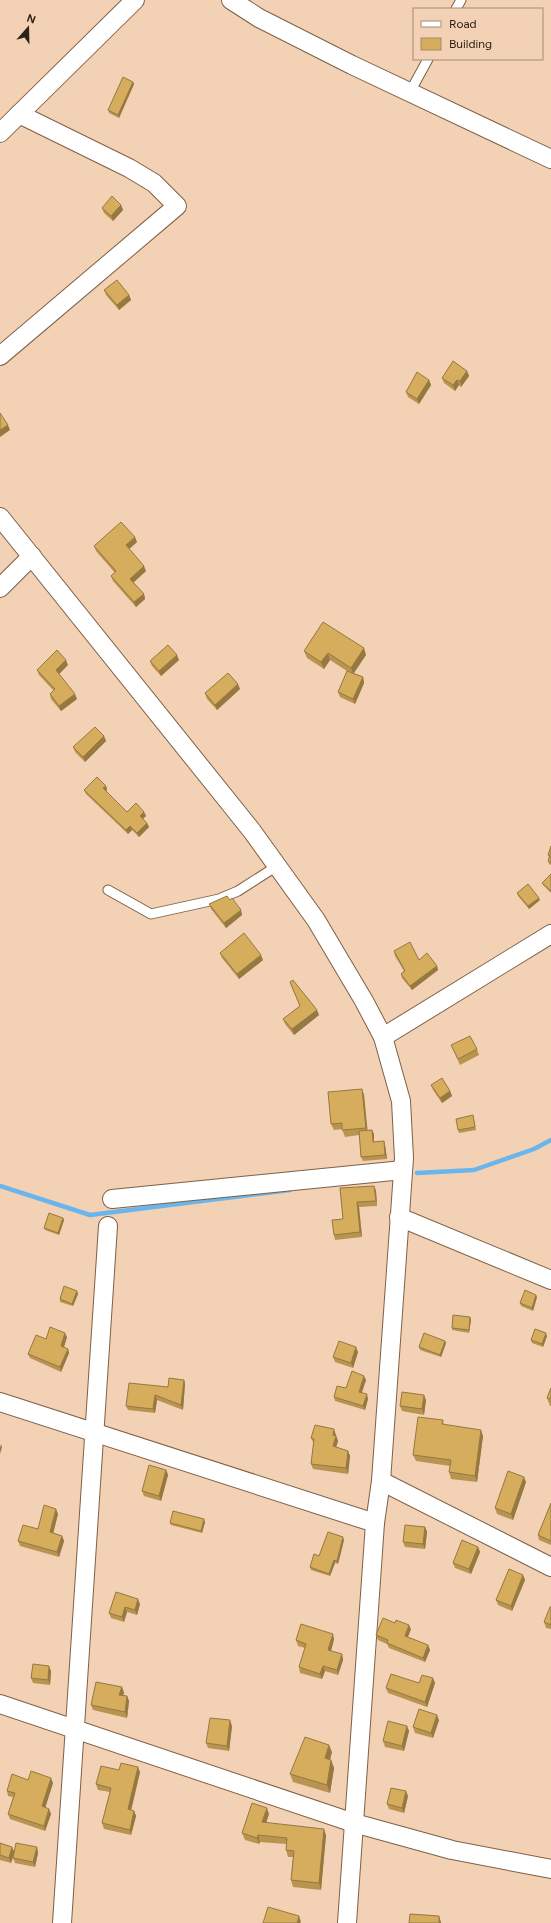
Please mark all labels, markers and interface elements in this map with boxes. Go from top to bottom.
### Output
north arrow [8,8,48,48]
legend [413,8,543,60]
text: N [25,12,37,27]
text: Road [449,17,477,31]
text: Building [449,37,492,51]

